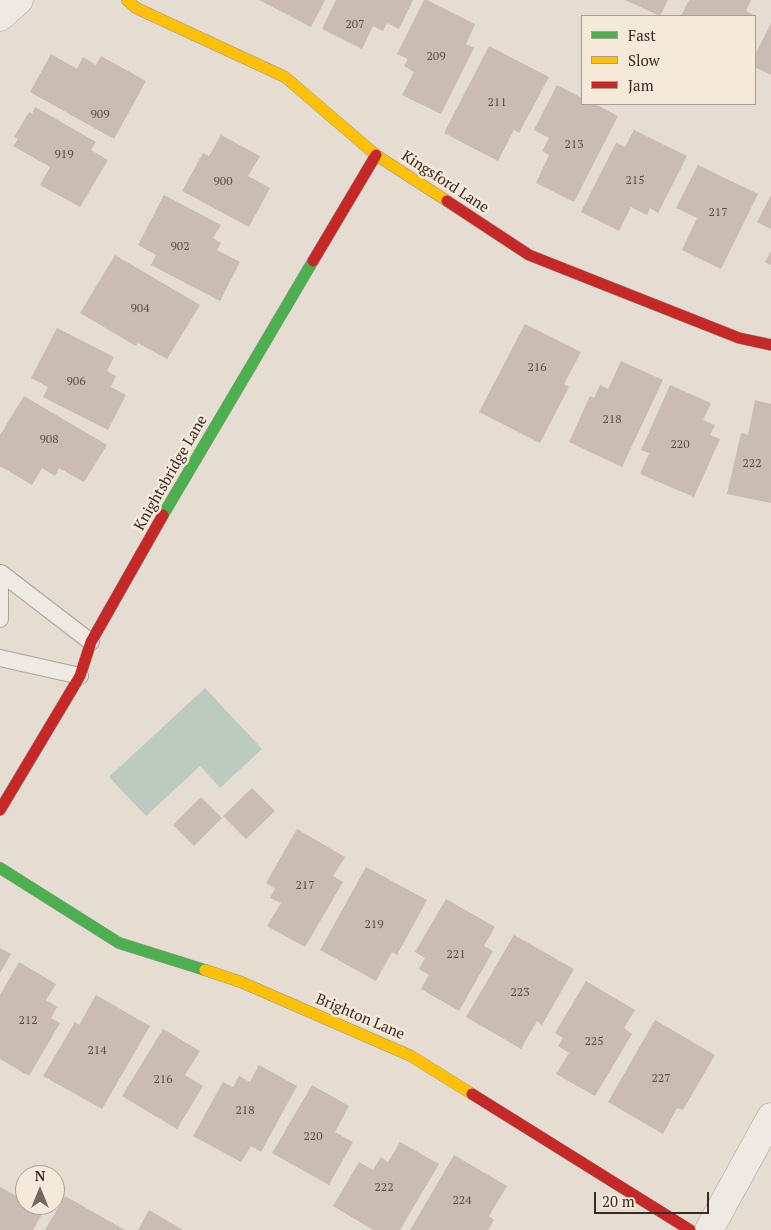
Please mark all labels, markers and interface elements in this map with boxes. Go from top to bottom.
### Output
legend [581,15,756,105]
house number: 207 [345,18,365,32]
text: Fast [628,25,656,45]
house number: 209 [426,50,446,64]
text: Slow [628,50,660,70]
text: Jam [628,75,654,95]
house number: 211 [487,96,507,110]
house number: 909 [90,108,110,122]
house number: 213 [564,138,584,152]
street label: Kingsford Lane [398,147,492,217]
house number: 919 [54,148,74,162]
house number: 215 [625,174,645,188]
house number: 900 [213,175,233,189]
house number: 217 [708,206,728,220]
house number: 902 [170,240,190,254]
house number: 904 [130,302,150,316]
house number: 216 [527,361,547,375]
house number: 906 [66,375,86,389]
street label: Knightsbridge Lane [131,412,211,534]
house number: 218 [602,413,622,427]
house number: 908 [39,433,59,447]
house number: 220 [670,438,690,452]
house number: 222 [742,457,762,471]
house number: 217 [295,879,315,893]
house number: 219 [364,918,384,932]
house number: 221 [446,948,466,962]
house number: 223 [510,986,530,1000]
street label: Brighton Lane [313,990,407,1044]
house number: 212 [18,1014,38,1028]
house number: 225 [584,1035,604,1049]
house number: 214 [87,1044,107,1058]
house number: 227 [651,1072,671,1086]
house number: 216 [153,1073,173,1087]
house number: 218 [235,1104,255,1118]
house number: 220 [303,1130,323,1144]
north arrow [15,1165,65,1215]
text: N [35,1166,45,1185]
house number: 222 [374,1181,394,1195]
scale bar [596,1182,711,1214]
text: 20 m [602,1191,635,1211]
house number: 224 [452,1194,472,1208]

